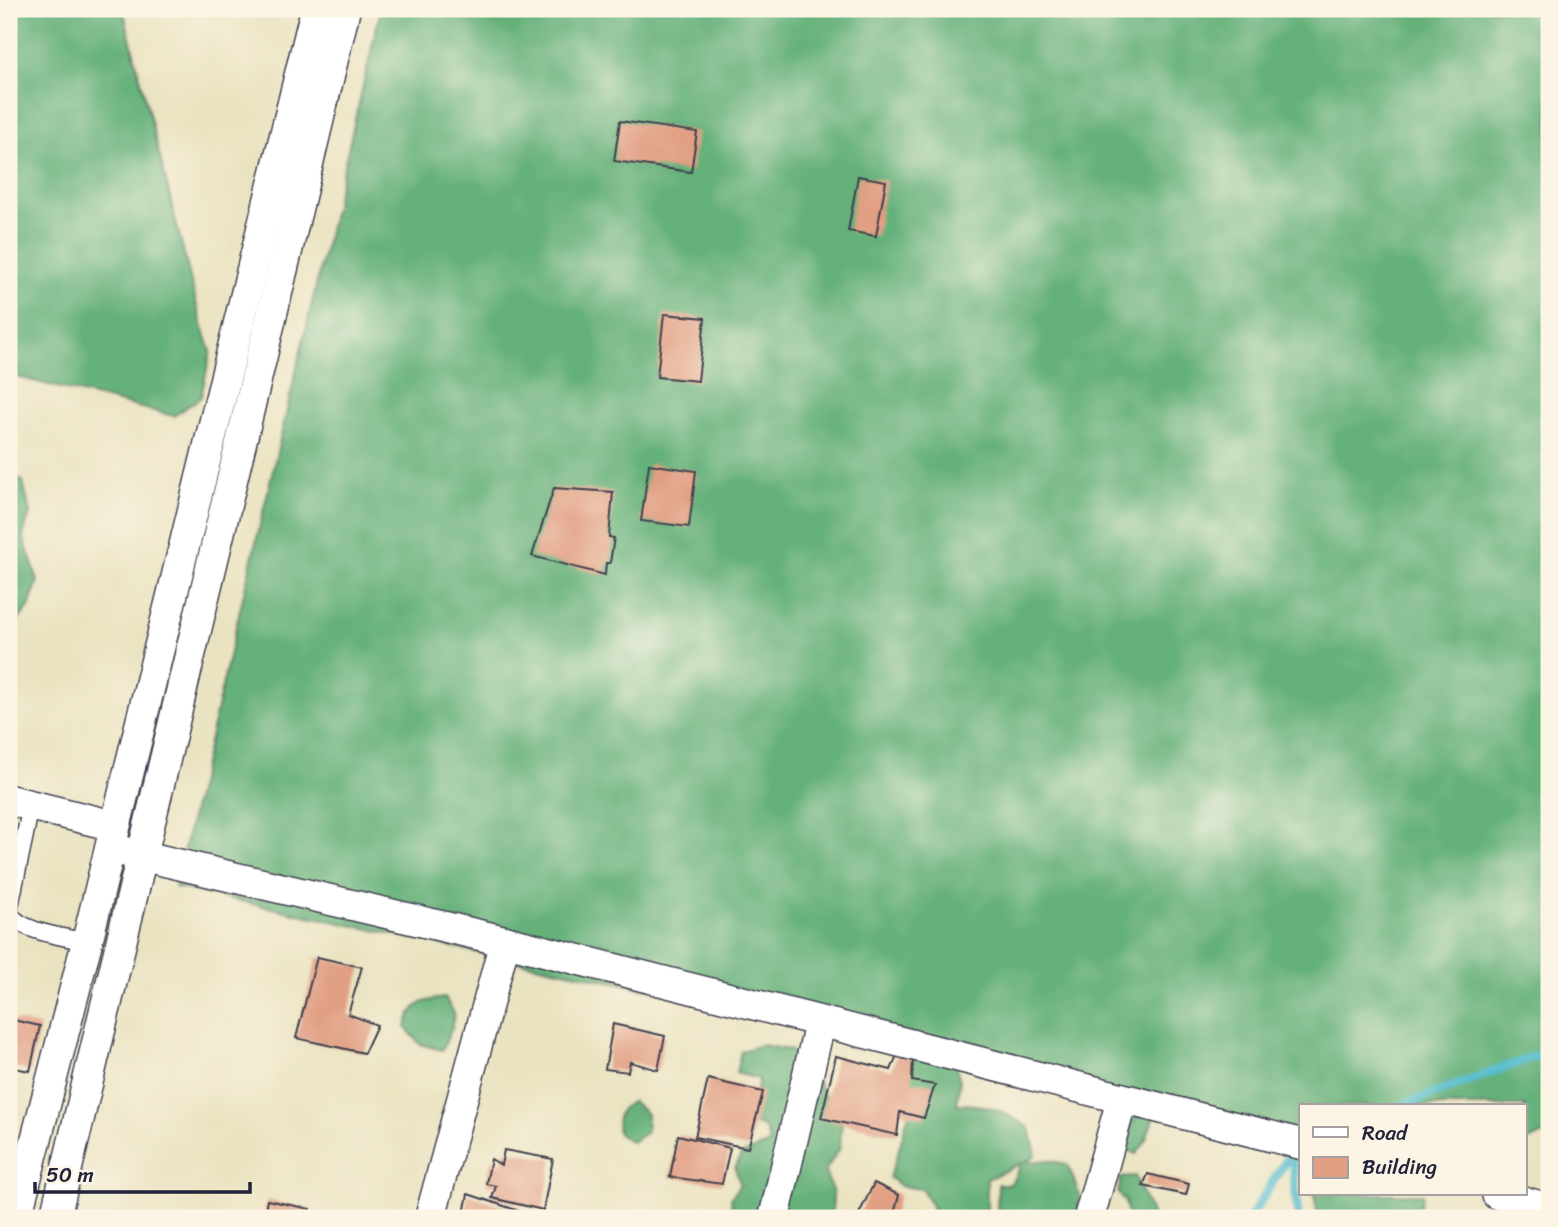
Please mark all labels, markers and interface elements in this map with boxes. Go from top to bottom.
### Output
legend [1299,1104,1526,1196]
text: Road [1362,1114,1409,1152]
text: Building [1362,1148,1438,1186]
scale bar [35,1150,250,1194]
text: 50 m [46,1156,94,1194]

